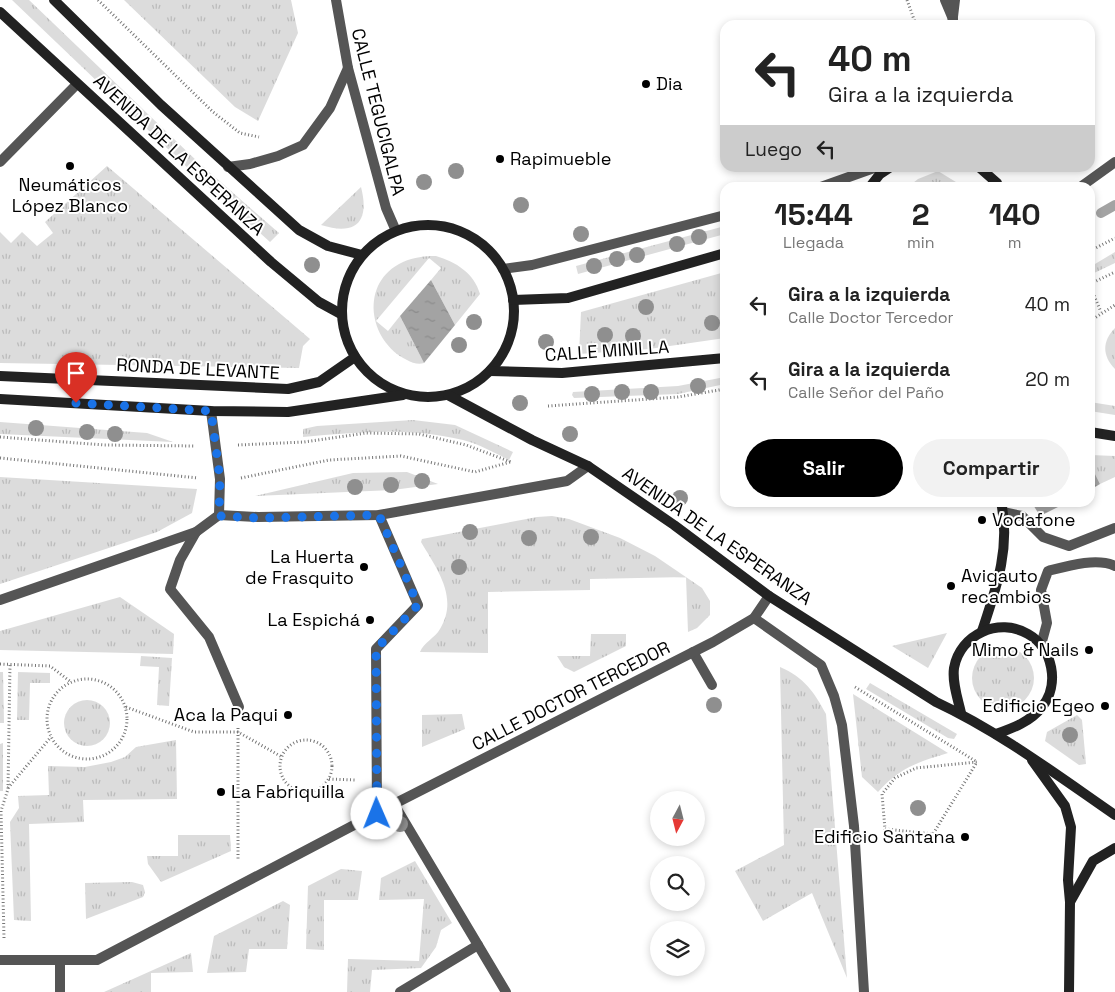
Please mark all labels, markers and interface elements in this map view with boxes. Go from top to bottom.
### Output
street label: CALLE TEGUCIGALPA [347,26,410,198]
text: 40 m [828,37,912,81]
icon: left [745,40,810,105]
street label: AVENIDA DE LA ESPERANZA [89,69,270,240]
place label: Dia [656,72,683,95]
marker: Dia [640,78,652,90]
text: Gira a la izquierda [828,80,1013,108]
icon: left [812,135,840,163]
text: Luego [745,137,802,162]
place label: Rapimueble [510,147,611,170]
marker: Rapimueble [494,153,506,165]
marker: Neumáticos López Blanco [64,160,76,172]
place label: Neumáticos López Blanco [12,173,128,217]
text: 15:44 [774,195,853,234]
text: 2 [912,195,930,234]
text: 140 [989,195,1041,234]
text: Llegada [783,232,844,253]
text: min [907,232,935,253]
text: m [1008,232,1022,253]
text: Gira a la izquierda [788,282,950,307]
icon: left [745,291,773,319]
text: 40 m [1025,292,1070,317]
text: Calle Doctor Tercedor [788,307,954,328]
street label: CALLE MINILLA [544,335,670,366]
pin [55,352,97,403]
street label: RONDA DE LEVANTE [116,353,280,384]
text: Gira a la izquierda [788,357,950,382]
icon: arrive [62,359,90,387]
icon: left [745,366,773,394]
text: 20 m [1025,367,1070,392]
text: Calle Señor del Paño [788,382,944,403]
button: Salir [745,439,903,497]
button: Compartir [913,439,1070,497]
street label: AVENIDA DE LA ESPERANZA [618,461,817,610]
place label: Vodafone [992,508,1075,531]
marker: Vodafone [976,514,988,526]
place label: La Huerta de Frasquito [245,545,354,589]
marker: La Huerta de Frasquito [358,561,370,573]
place label: Avigauto recambios [961,564,1051,608]
marker: Avigauto recambios [945,580,957,592]
place label: La Espichá [267,608,360,631]
marker: La Espichá [364,614,376,626]
street label: CALLE DOCTOR TERCEDOR [468,636,674,756]
place label: Mimo & Nails [972,638,1079,661]
marker: Mimo & Nails [1083,644,1095,656]
place label: Edificio Egeo [983,694,1095,717]
marker: Edificio Egeo [1099,700,1111,712]
place label: Aca la Paqui [174,703,278,726]
marker: Aca la Paqui [282,709,294,721]
place label: La Fabriquilla [231,780,345,803]
marker: La Fabriquilla [215,786,227,798]
position arrow [350,787,402,839]
north arrow [650,791,705,846]
map controls [650,791,705,976]
place label: Edificio Santana [814,825,955,848]
marker: Edificio Santana [959,831,971,843]
button: search [650,856,705,911]
button: layers [650,921,705,976]

